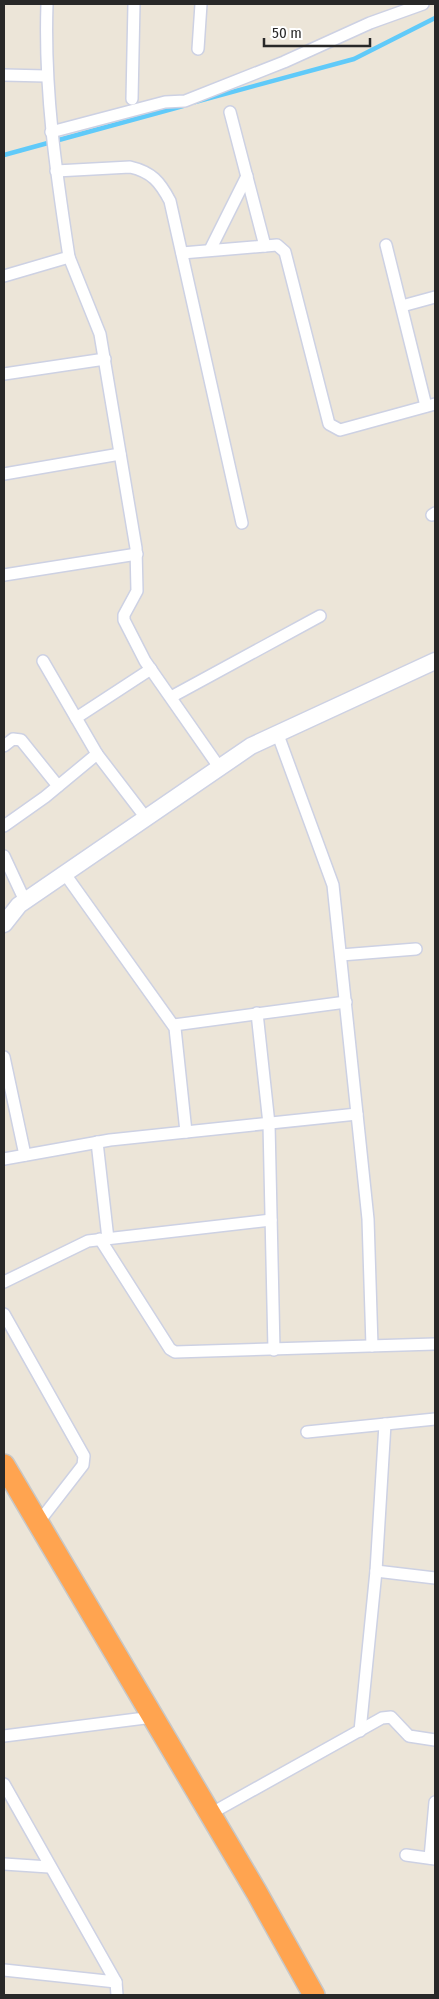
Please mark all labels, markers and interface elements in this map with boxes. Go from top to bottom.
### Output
scale bar [264,15,370,47]
text: 50 m [272,24,302,42]

